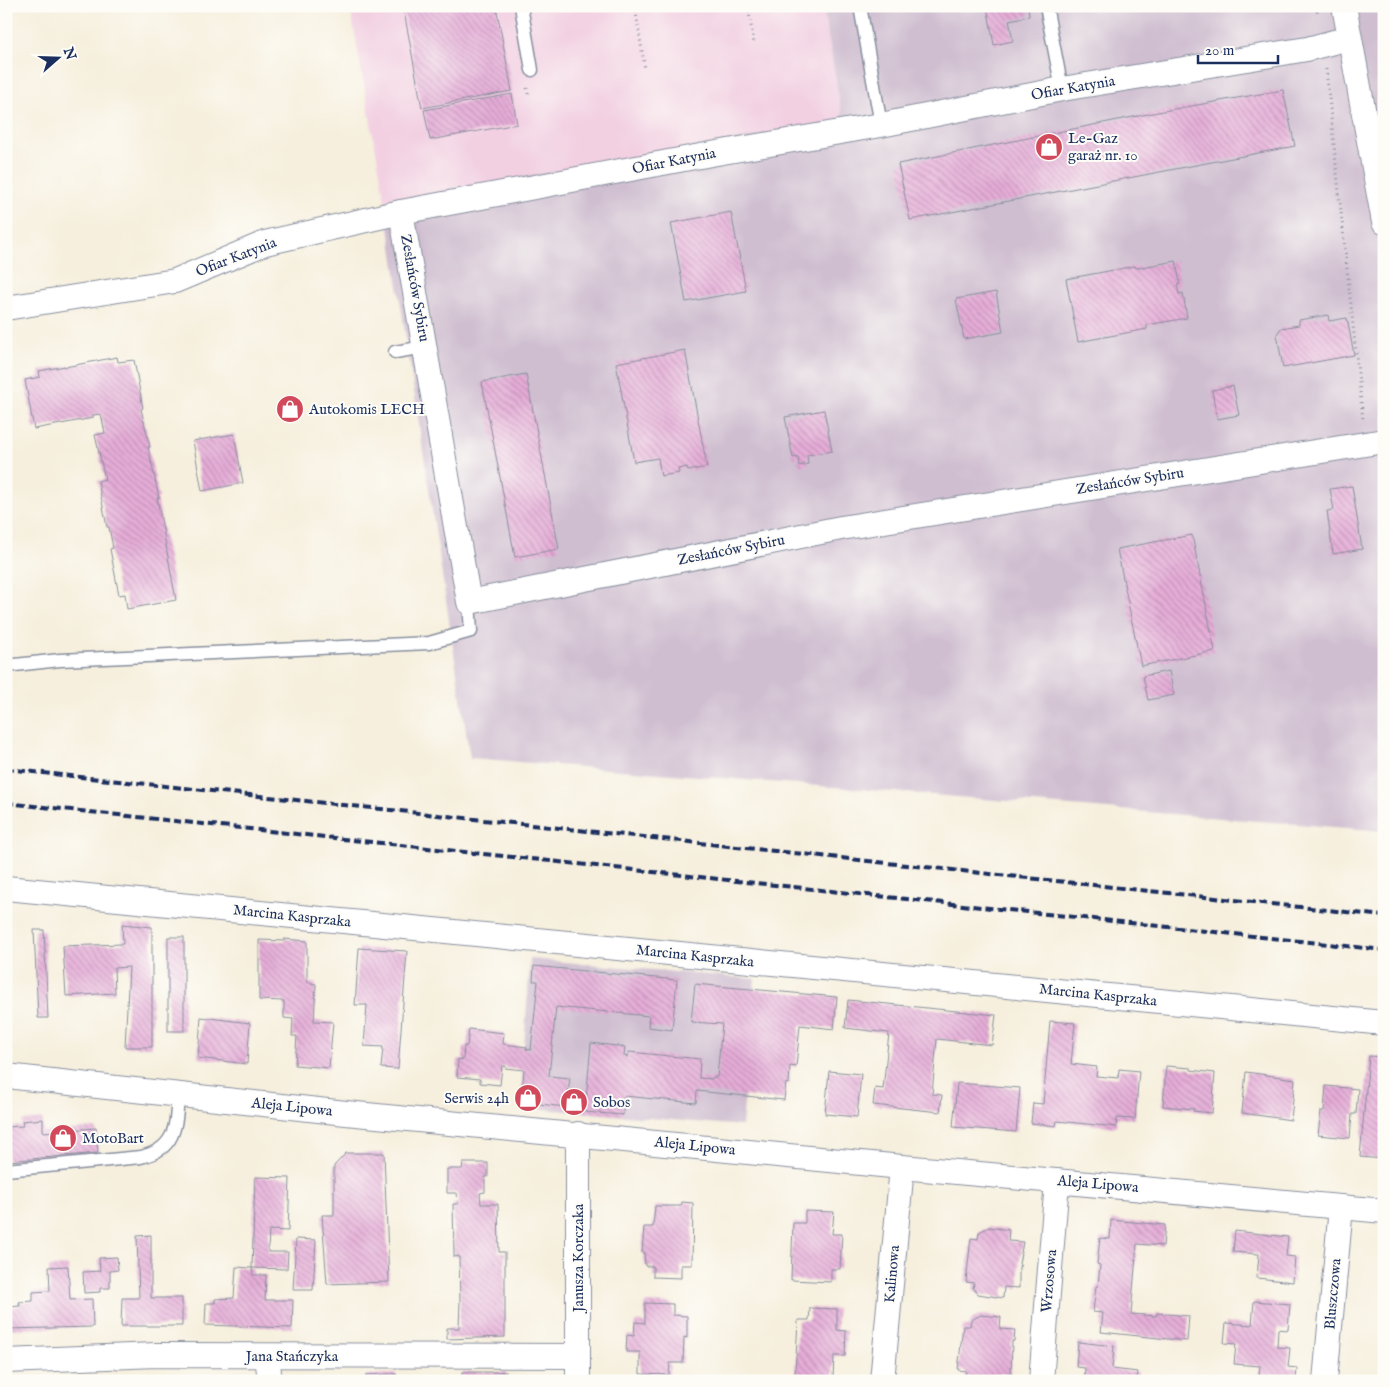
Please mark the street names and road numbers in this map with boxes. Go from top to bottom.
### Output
street label: Ofiar Katynia [1030,71,1117,105]
street label: Ofiar Katynia [631,143,718,178]
street label: Ofiar Katynia [193,233,279,281]
street label: Zesłańców Sybiru [396,233,434,343]
street label: Zesłańców Sybiru [1075,463,1185,499]
street label: Zesłańców Sybiru [676,530,786,570]
street label: Marcina Kasprzaka [232,900,352,932]
street label: Marcina Kasprzaka [635,940,755,972]
street label: Marcina Kasprzaka [1038,979,1158,1011]
street label: Aleja Lipowa [250,1093,334,1121]
street label: Aleja Lipowa [653,1132,737,1160]
street label: Aleja Lipowa [1056,1171,1140,1197]
street label: Janusza Korczaka [569,1203,588,1314]
street label: Kalinowa [880,1244,904,1304]
street label: Wrzosowa [1037,1248,1061,1313]
street label: Bluszczowa [1320,1257,1346,1330]
street label: Jana Stańczyka [244,1347,339,1366]

